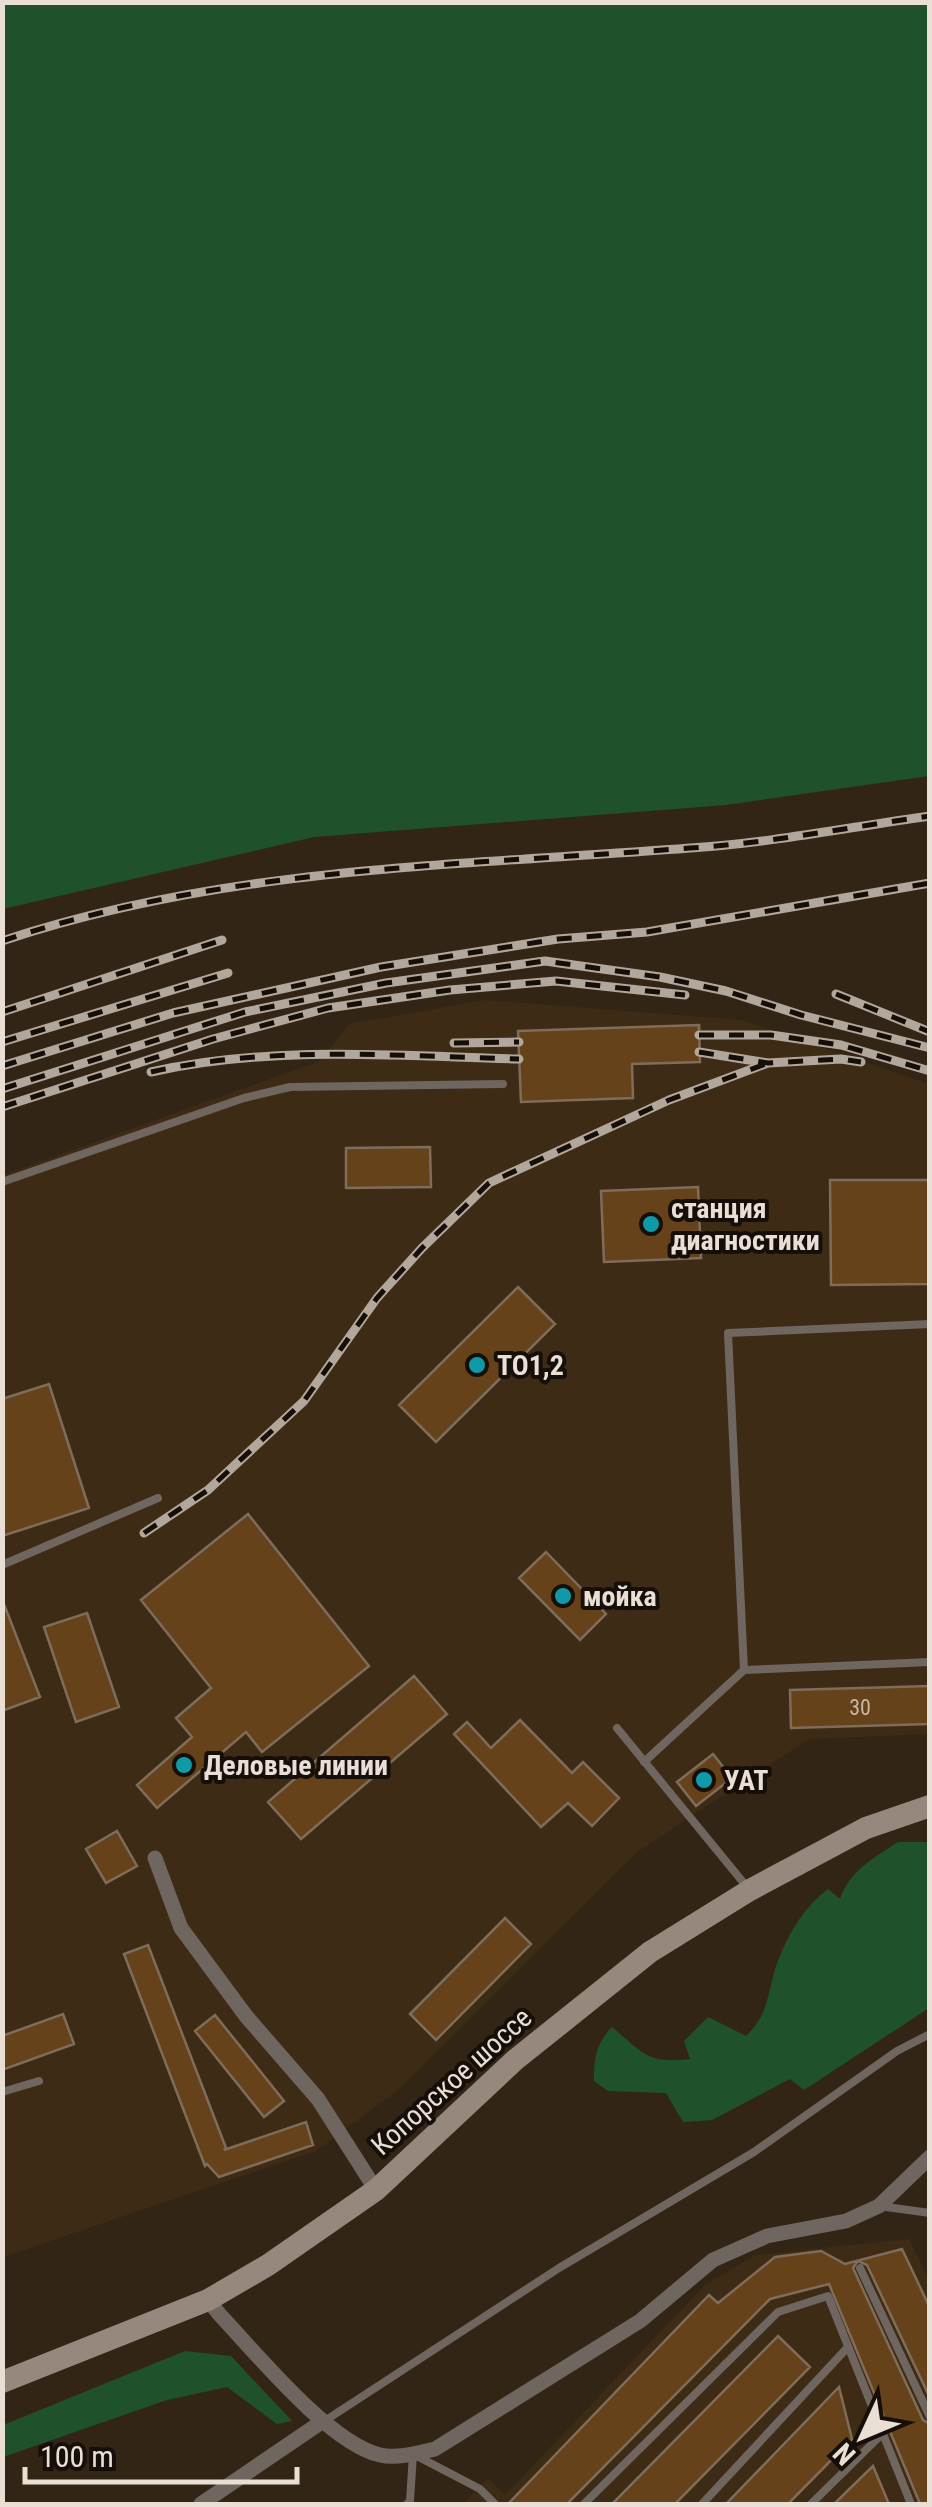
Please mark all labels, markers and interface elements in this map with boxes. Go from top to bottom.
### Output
place label: станция диагностики [671,1192,820,1257]
marker: станция диагностики [640,1213,662,1235]
place label: ТО1,2 [497,1349,564,1382]
marker: ТО1,2 [466,1354,488,1376]
place label: мойка [583,1580,657,1613]
marker: мойка [552,1585,574,1607]
house number: 30 [849,1695,871,1720]
place label: Деловые линии [204,1749,388,1782]
marker: Деловые линии [173,1754,195,1776]
place label: УАТ [724,1764,768,1797]
marker: УАТ [693,1769,715,1791]
street label: Копорское шоссе [364,2001,538,2162]
north arrow [812,2387,912,2487]
scale bar [25,2422,298,2484]
text: N [827,2436,862,2472]
text: 100 m [40,2439,114,2474]

